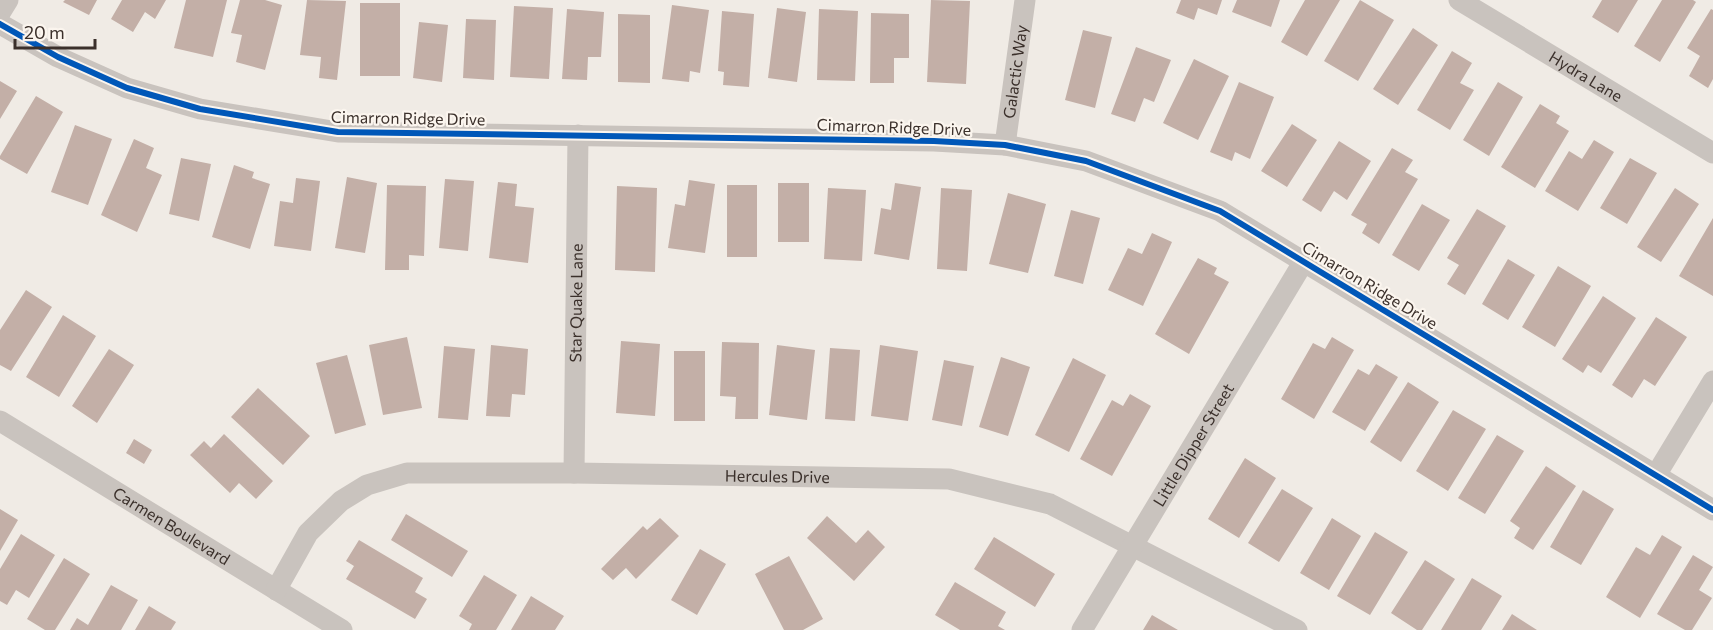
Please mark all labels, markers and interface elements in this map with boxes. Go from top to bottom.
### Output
scale bar [15,12,94,50]
text: 20 m [24,21,65,43]
street label: Galactic Way [999,24,1030,120]
street label: Hydra Lane [1546,47,1626,105]
street label: Cimarron Ridge Drive [331,107,485,128]
street label: Cimarron Ridge Drive [817,114,972,139]
street label: Cimarron Ridge Drive [1299,237,1441,332]
street label: Star Quake Lane [565,243,586,363]
street label: Little Dipper Street [1149,379,1237,510]
street label: Hercules Drive [725,465,830,486]
street label: Carmen Boulevard [110,483,234,568]

